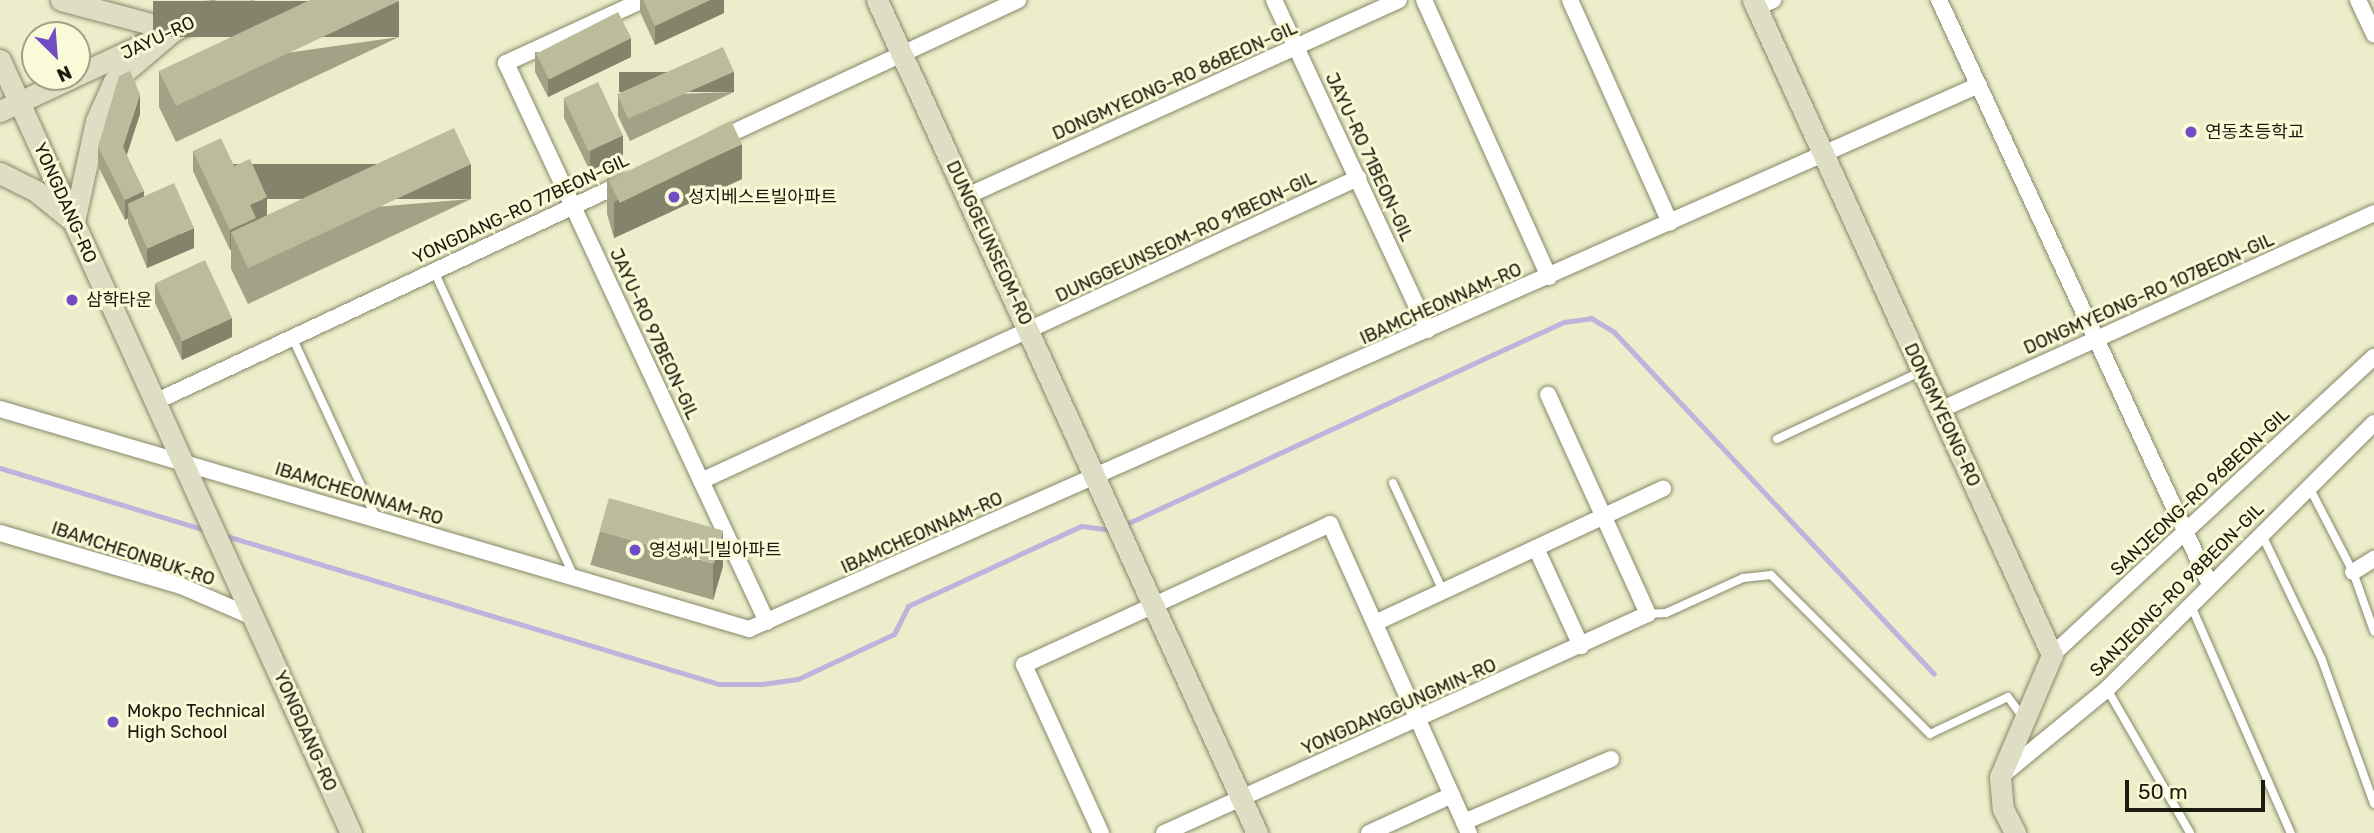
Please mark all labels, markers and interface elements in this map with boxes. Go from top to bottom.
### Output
street label: JAYU-RO [118,12,198,64]
street label: DONGMYEONG-RO 86BEON-GIL [1049,17,1301,145]
north arrow [21,21,91,91]
text: N [53,60,75,87]
street label: JAYU-RO 71BEON-GIL [1320,69,1418,245]
place label: 연동초등학교 [2205,121,2304,143]
marker: 연동초등학교 [2183,124,2199,140]
street label: YONGDANG-RO [29,139,101,267]
street label: YONGDANG-RO 77BEON-GIL [410,149,632,269]
street label: DUNGGEUNSEOM-RO [941,157,1037,329]
street label: DUNGGEUNSEOM-RO 91BEON-GIL [1052,167,1320,307]
place label: 성지베스트빌아파트 [688,186,837,208]
marker: 성지베스트빌아파트 [666,189,682,205]
street label: DONGMYEONG-RO 107BEON-GIL [2020,229,2278,359]
street label: JAYU-RO 97BEON-GIL [605,245,703,423]
street label: IBAMCHEONNAM-RO [1357,259,1525,349]
place label: 삼학타운 [86,289,152,311]
marker: 삼학타운 [64,292,80,308]
street label: DONGMYEONG-RO [1899,340,1985,490]
street label: SANJEONG-RO 96BEON-GIL [2106,403,2294,581]
street label: IBAMCHEONNAM-RO [272,458,446,530]
street label: IBAMCHEONNAM-RO [838,488,1006,578]
street label: SANJEONG-RO 98BEON-GIL [2086,499,2268,681]
street label: IBAMCHEONBUK-RO [49,517,217,591]
place label: 영성써니빌아파트 [649,539,781,561]
marker: 영성써니빌아파트 [627,542,643,558]
street label: YONGDANGGUNGMIN-RO [1298,654,1500,760]
street label: YONGDANG-RO [269,667,341,795]
place label: Mokpo Technical High School [127,701,266,744]
marker: Mokpo Technical High School [105,714,121,730]
scale bar [2129,766,2269,810]
text: 50 m [2138,779,2188,804]

